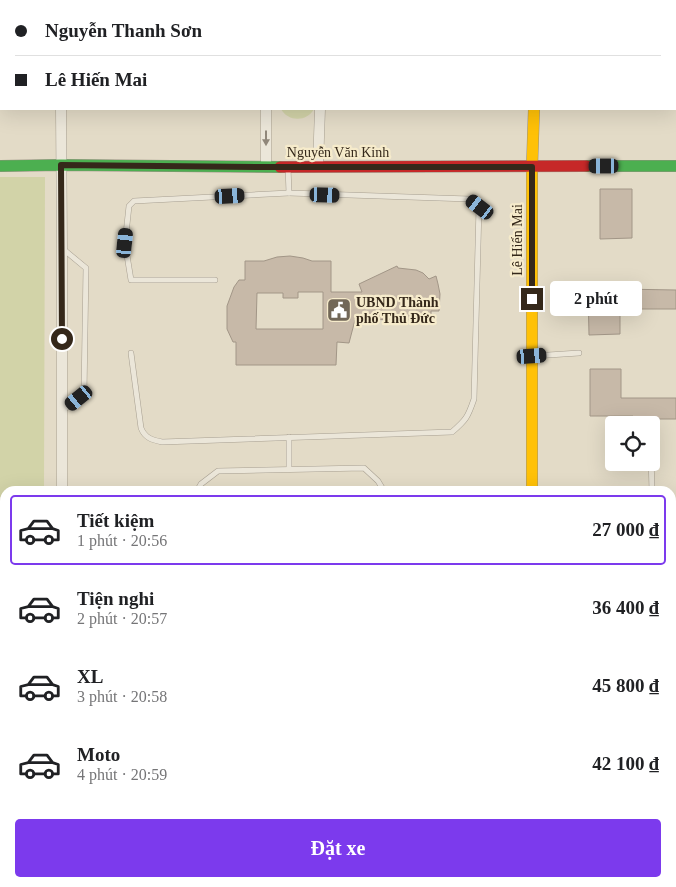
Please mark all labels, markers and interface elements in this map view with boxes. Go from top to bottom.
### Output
text: Nguyễn Thanh Sơn [45,20,202,41]
text: Lê Hiến Mai [45,69,147,90]
one-way arrow [262,130,270,146]
street label: Nguyễn Văn Kỉnh [287,145,389,160]
car [589,159,619,174]
car [309,187,340,203]
car [214,188,245,204]
car [463,192,496,222]
street label: Lê Hiến Mai [510,204,525,276]
car [115,227,134,259]
callout: 2 phút [550,282,642,316]
route end [521,288,543,310]
text: 2 phút [574,290,618,307]
place label: UBND Thành phố Thủ Đức [356,295,439,326]
public building icon: UBND Thành phố Thủ Đức [326,297,352,323]
route start [51,328,73,350]
car [516,347,547,365]
car [62,383,95,413]
map controls [605,416,660,471]
button: locate [605,416,660,471]
icon: car [17,508,62,553]
text: Tiết kiệm [77,510,154,531]
text: 27 000 ₫ [592,519,659,540]
text: 1 phút · 20:56 [77,532,167,549]
icon: car [17,586,62,631]
text: Tiện nghi [77,588,154,609]
text: 36 400 ₫ [592,597,659,618]
text: 2 phút · 20:57 [77,610,167,627]
icon: car [17,664,62,709]
text: XL [77,666,103,687]
text: 45 800 ₫ [592,675,659,696]
text: 3 phút · 20:58 [77,688,167,705]
icon: car [17,742,62,787]
text: Moto [77,744,120,765]
text: 42 100 ₫ [592,753,659,774]
text: 4 phút · 20:59 [77,766,167,783]
button: Đặt xe [15,819,661,877]

